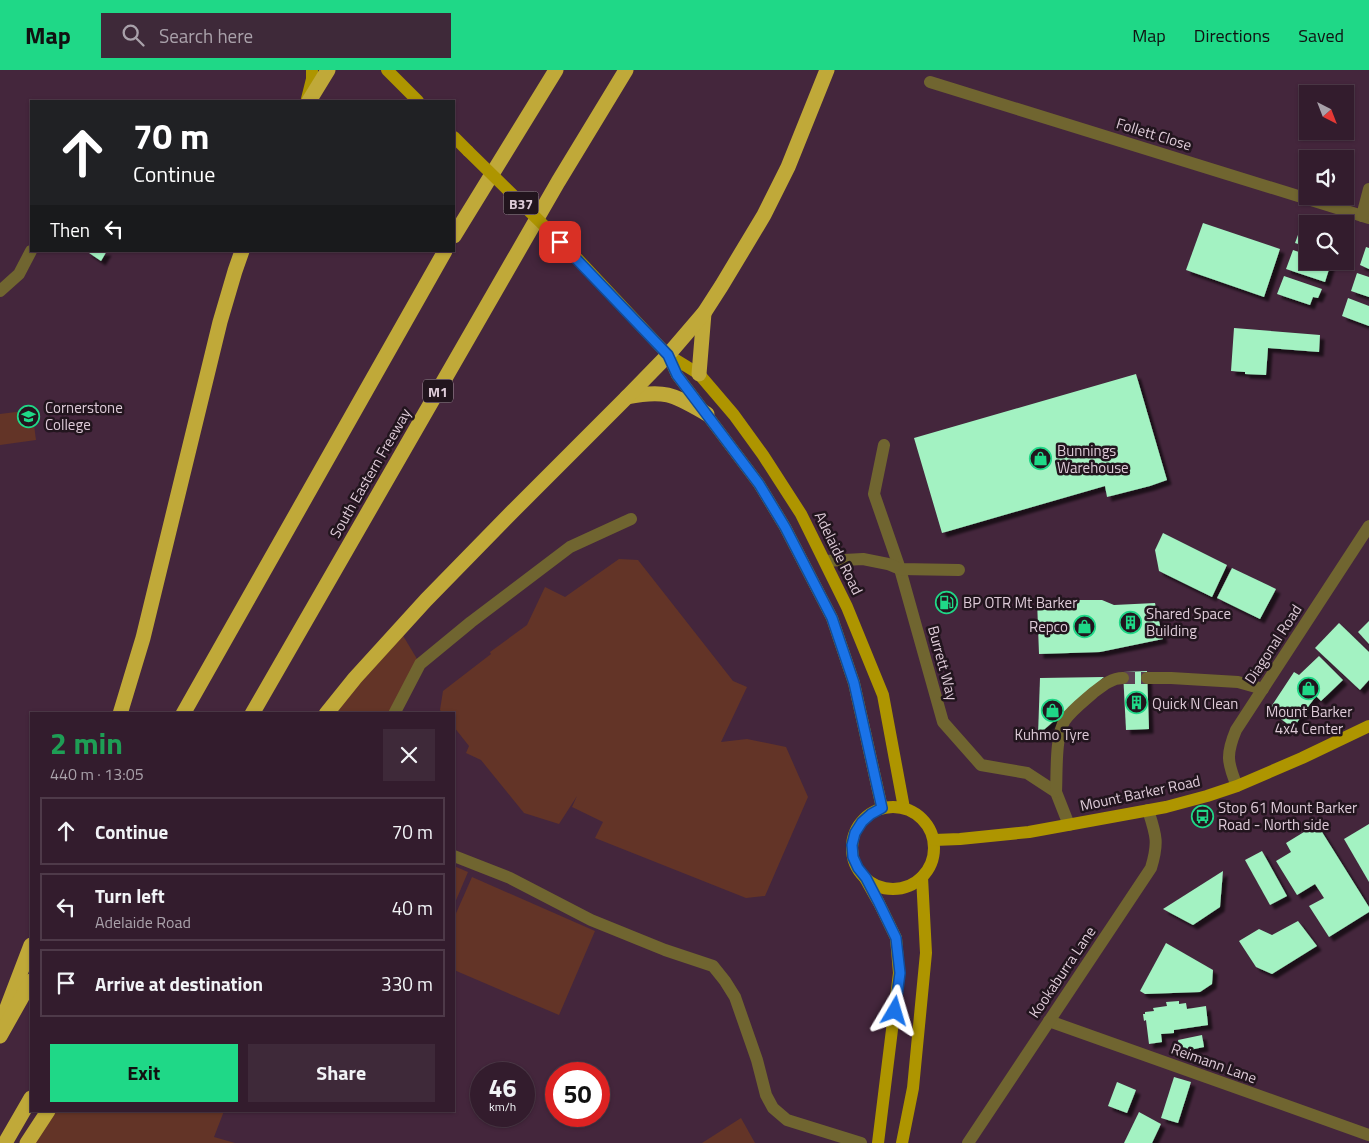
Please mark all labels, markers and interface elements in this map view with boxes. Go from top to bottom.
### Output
search box [101,13,451,58]
text: Map [25,17,71,53]
icon: search [119,21,147,49]
text: Search here [159,21,253,50]
text: Map [1132,22,1166,49]
text: Directions [1194,22,1270,49]
text: Saved [1298,22,1344,49]
north arrow [1299,85,1354,140]
map controls [1299,85,1354,270]
text: 70 m [133,109,209,163]
street label: Follett Close [1113,112,1195,156]
icon: ahead [50,120,115,185]
button: sound [1299,150,1354,205]
text: Continue [133,157,215,191]
road number: B37 [504,192,538,214]
text: Then [50,215,90,244]
icon: left [100,215,128,243]
button: search [1299,215,1354,270]
pin [539,221,581,263]
icon: arrive [546,228,574,256]
road number: M1 [423,380,453,402]
place label: Cornerstone College [45,396,123,436]
school or university icon: Cornerstone College [17,404,41,428]
street label: South Eastern Freeway [323,404,417,542]
place label: Bunnings Warehouse [1057,439,1129,479]
shop icon: Bunnings Warehouse [1029,447,1053,471]
street label: Adelaide Road [809,508,869,598]
fuel station icon: BP OTR Mt Barker [935,590,959,614]
place label: BP OTR Mt Barker [963,591,1077,614]
street label: Diagonal Road [1239,600,1307,688]
place label: Shared Space Building [1146,602,1231,642]
building icon: Shared Space Building [1118,610,1142,634]
shop icon: Repco [1072,614,1096,638]
place label: Repco [1029,615,1068,638]
street label: Burrett Way [922,623,964,703]
shop icon: Mount Barker 4x4 Center [1297,676,1321,700]
building icon: Quick N Clean [1124,691,1148,715]
place label: Quick N Clean [1152,692,1238,715]
shop icon: Kuhmo Tyre [1040,699,1064,723]
place label: Mount Barker 4x4 Center [1266,700,1352,740]
text: 2 min [50,720,123,766]
place label: Kuhmo Tyre [1015,723,1089,746]
button: close [383,729,435,781]
text: 440 m · 13:05 [50,762,144,786]
street label: Mount Barker Road [1078,769,1202,817]
place label: Stop 61 Mount Barker Road - North side [1218,796,1357,836]
bus stop icon: Stop 61 Mount Barker Road - North side [1190,804,1214,828]
icon: ahead [52,817,80,845]
text: Continue [95,817,168,846]
text: 70 m [392,817,433,846]
text: Turn left [95,881,165,910]
icon: left [52,893,80,921]
text: 40 m [392,893,433,922]
text: Adelaide Road [95,910,191,934]
street label: Kookaburra Lane [1023,922,1101,1022]
icon: arrive [52,969,80,997]
text: Arrive at destination [95,969,263,998]
text: 330 m [381,969,433,998]
position arrow [868,984,920,1036]
street label: Reimann Lane [1168,1037,1260,1089]
button: Exit [50,1044,238,1102]
button: Share [248,1044,435,1102]
speed limit sign: 50 [545,1062,610,1127]
text: 46 [488,1069,517,1107]
text: km/h [489,1097,516,1116]

